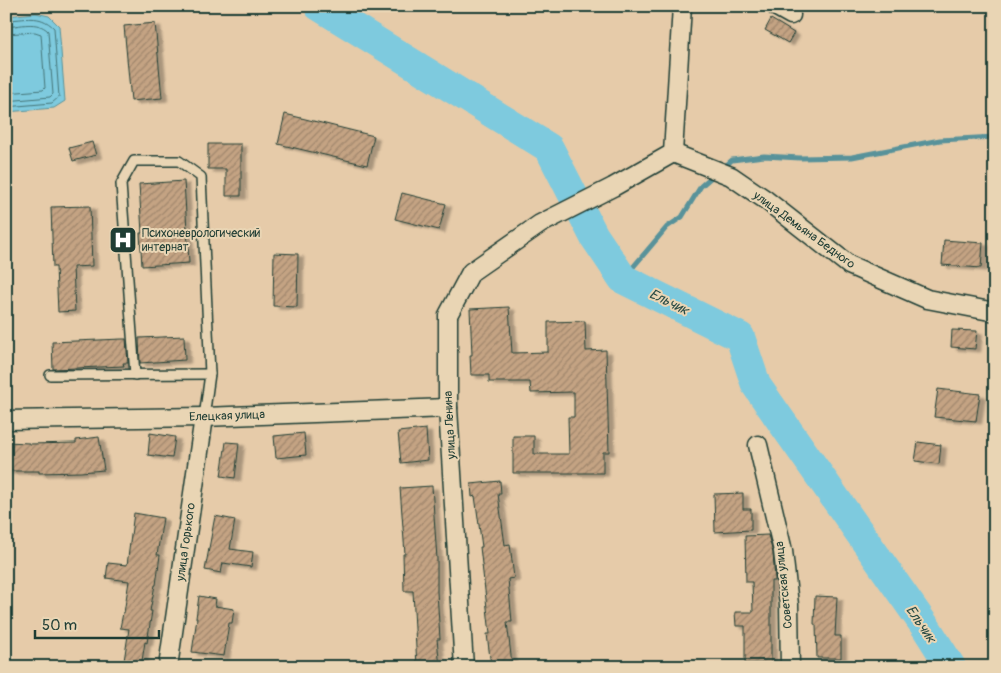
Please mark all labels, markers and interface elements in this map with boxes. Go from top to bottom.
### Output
street label: улица Демьяна Бедного [749,187,858,272]
hospital icon: Психоневрологический интернат [108,225,138,255]
place label: Психоневрологический интернат [142,226,261,255]
water label: Ельчик [647,285,693,320]
street label: улица Ленина [441,390,459,461]
street label: Елецкая улица [189,407,266,425]
street label: улица Горького [173,501,199,583]
street label: Советская улица [772,540,796,629]
water label: Ельчик [902,602,941,647]
scale bar [35,608,159,640]
text: 50 m [42,616,77,635]

